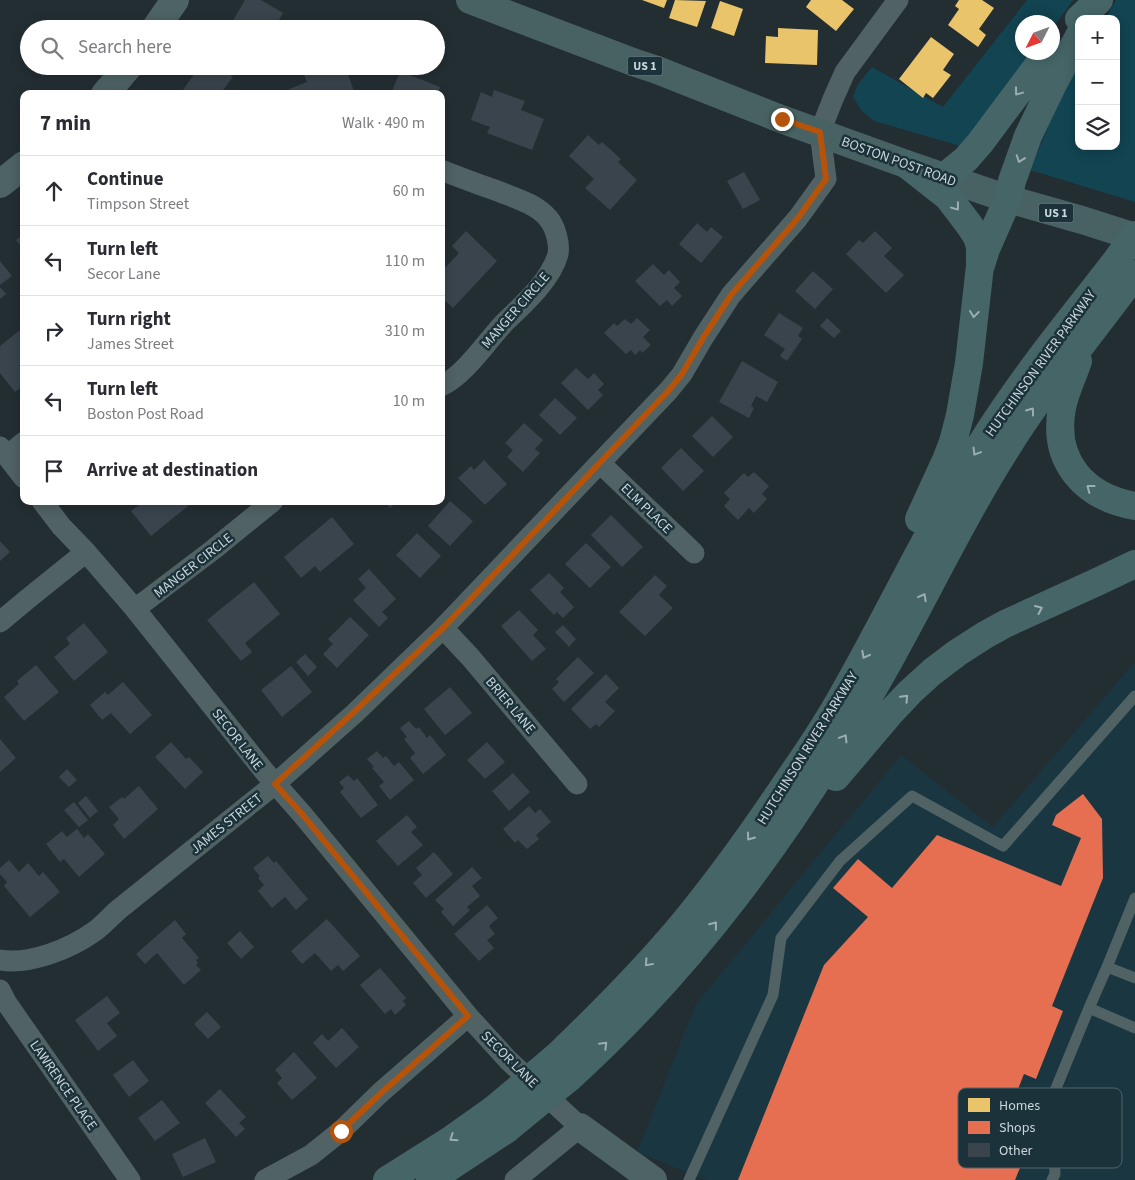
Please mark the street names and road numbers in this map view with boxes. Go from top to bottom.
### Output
road number: US 1 [628,56,662,76]
street label: BOSTON POST ROAD [838,132,959,192]
road number: US 1 [1038,204,1074,222]
street label: MANGER CIRCLE [477,268,555,353]
street label: HUTCHINSON RIVER PARKWAY [981,286,1101,441]
street label: ELM PLACE [616,479,677,538]
street label: MANGER CIRCLE [150,529,237,603]
street label: HUTCHINSON RIVER PARKWAY [753,668,863,829]
street label: BRIER LANE [480,673,540,738]
street label: SECOR LANE [207,705,268,775]
street label: JAMES STREET [186,788,267,859]
street label: SECOR LANE [476,1027,542,1093]
street label: LAWRENCE PLACE [25,1037,102,1135]

